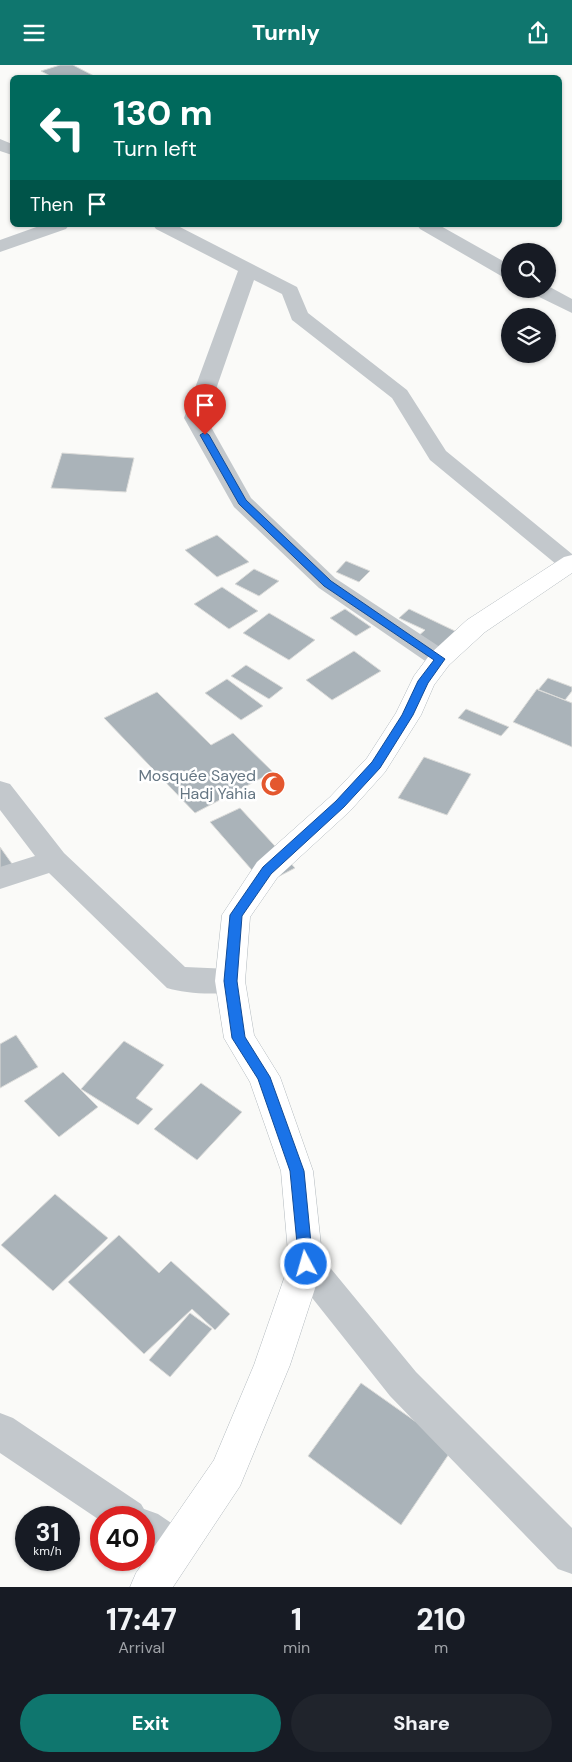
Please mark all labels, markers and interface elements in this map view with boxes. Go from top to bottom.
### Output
text: Turnly [252,18,320,47]
icon: menu [20,19,48,47]
icon: share [524,19,552,47]
text: 130 m [113,90,213,136]
icon: left [30,95,95,160]
text: Turn left [113,134,197,163]
icon: arrive [83,190,111,218]
text: Then [30,192,73,217]
map controls [501,243,556,363]
button: search [501,243,556,298]
button: layers [501,308,556,363]
pin [184,384,226,435]
icon: arrive [191,391,219,419]
place label: Mosquée Sayed Hadj Yahia [138,765,256,804]
mosque icon: Mosquée Sayed Hadj Yahia [260,771,286,797]
position arrow [279,1237,331,1289]
speed limit sign: 40 [90,1506,155,1571]
text: 31 [35,1516,59,1549]
text: km/h [33,1543,62,1559]
text: 17:47 [106,1600,177,1639]
text: 1 [291,1600,302,1639]
text: 210 [416,1600,466,1639]
text: Arrival [118,1637,165,1658]
text: min [283,1637,310,1658]
text: m [434,1637,448,1658]
button: Exit [20,1694,281,1752]
button: Share [291,1694,552,1752]

